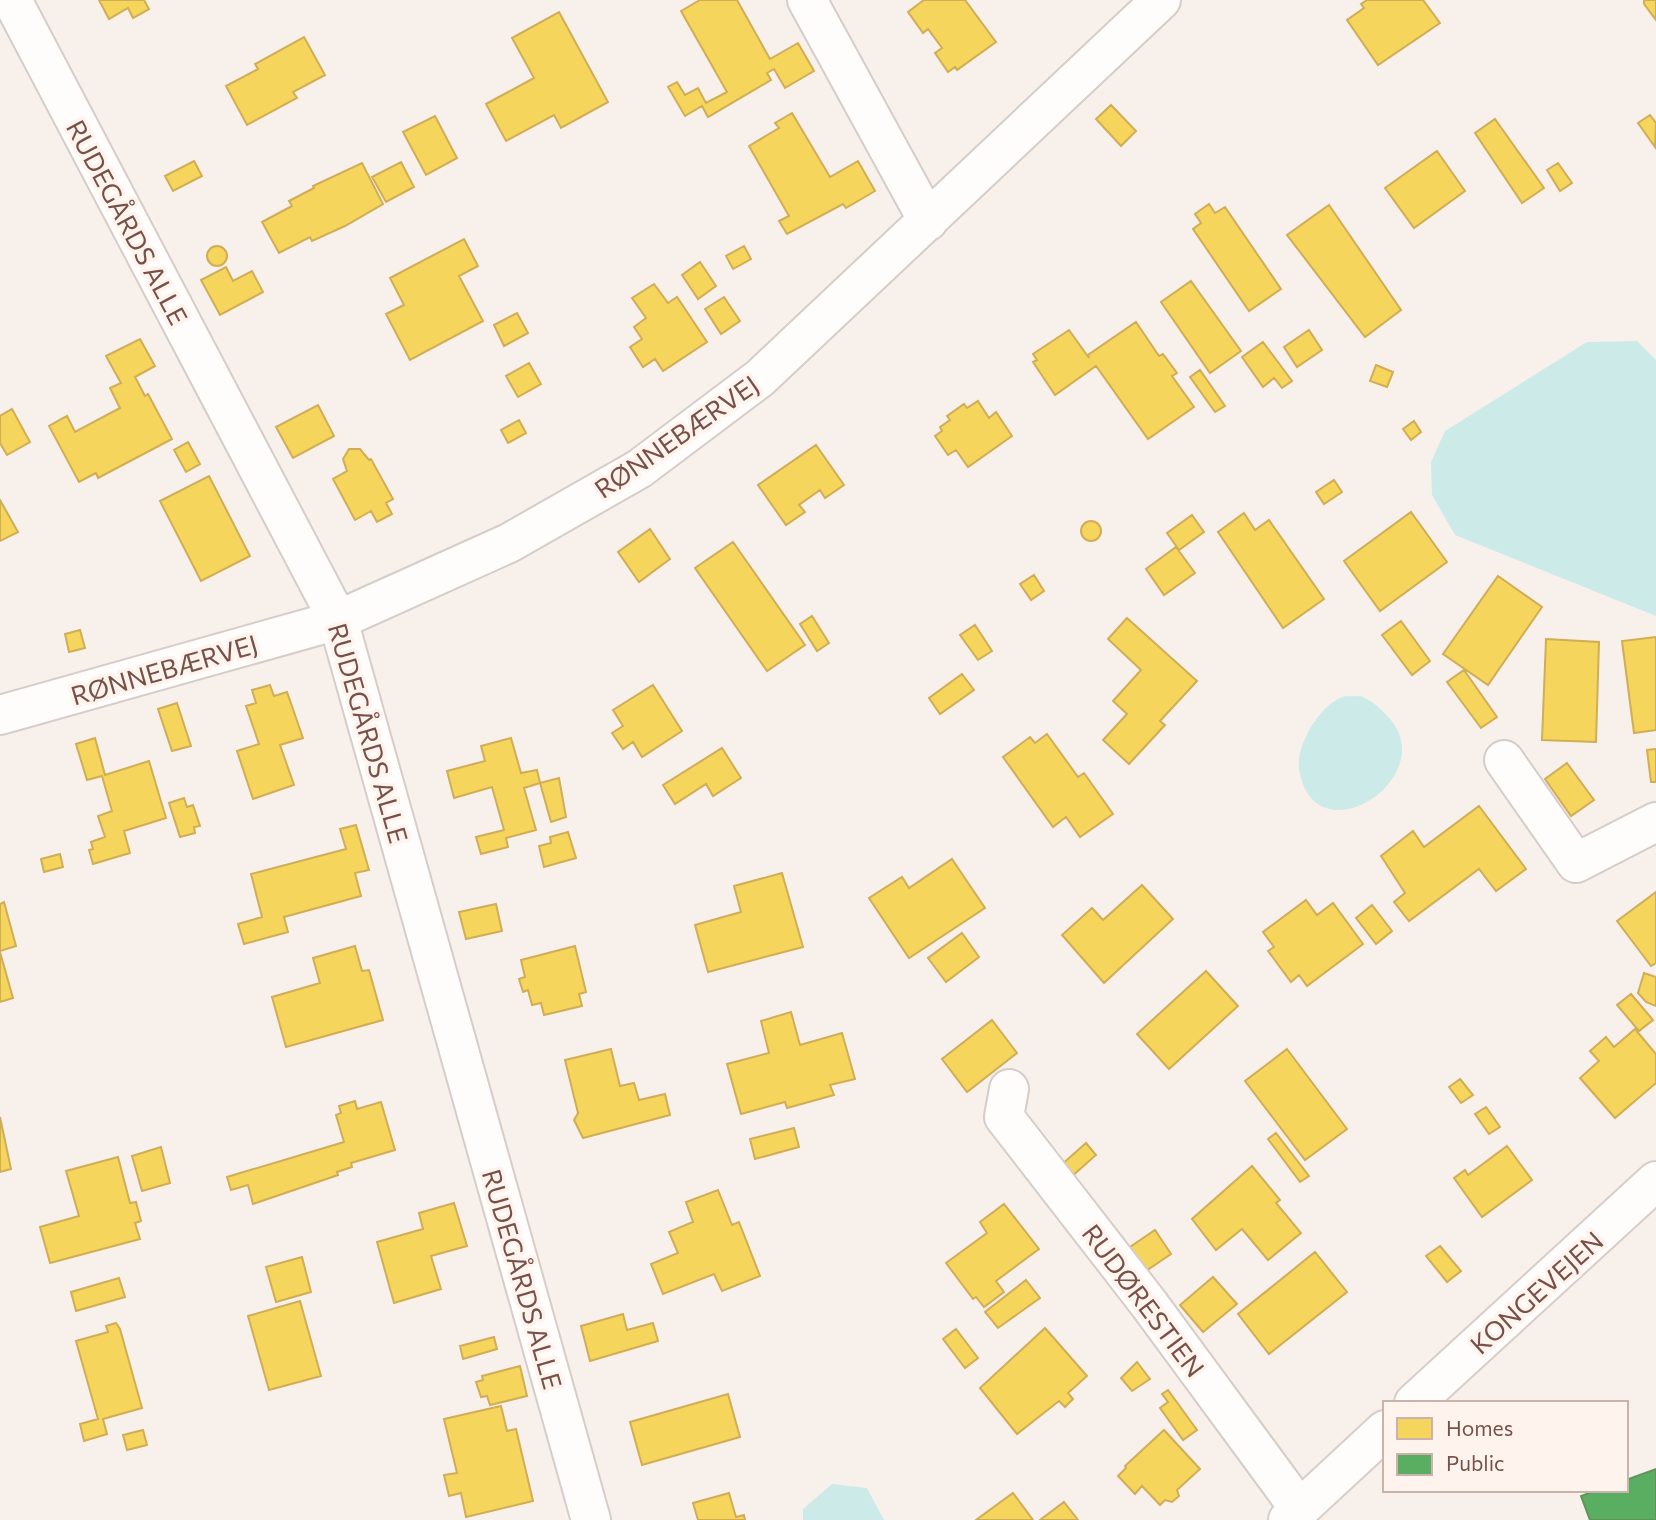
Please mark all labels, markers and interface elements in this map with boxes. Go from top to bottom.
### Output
street label: RUDEGÅRDS ALLE [61,114,195,330]
street label: RØNNEBÆRVEJ [588,368,764,504]
street label: RUDEGÅRDS ALLE [323,619,415,847]
street label: RØNNEBÆRVEJ [67,628,261,710]
street label: RUDEGÅRDS ALLE [477,1165,569,1393]
street label: RUDØRESTIEN [1077,1218,1211,1382]
street label: KONGEVEJEN [1463,1224,1609,1360]
legend [1383,1401,1628,1492]
text: Homes [1446,1415,1513,1440]
text: Public [1446,1450,1504,1475]

